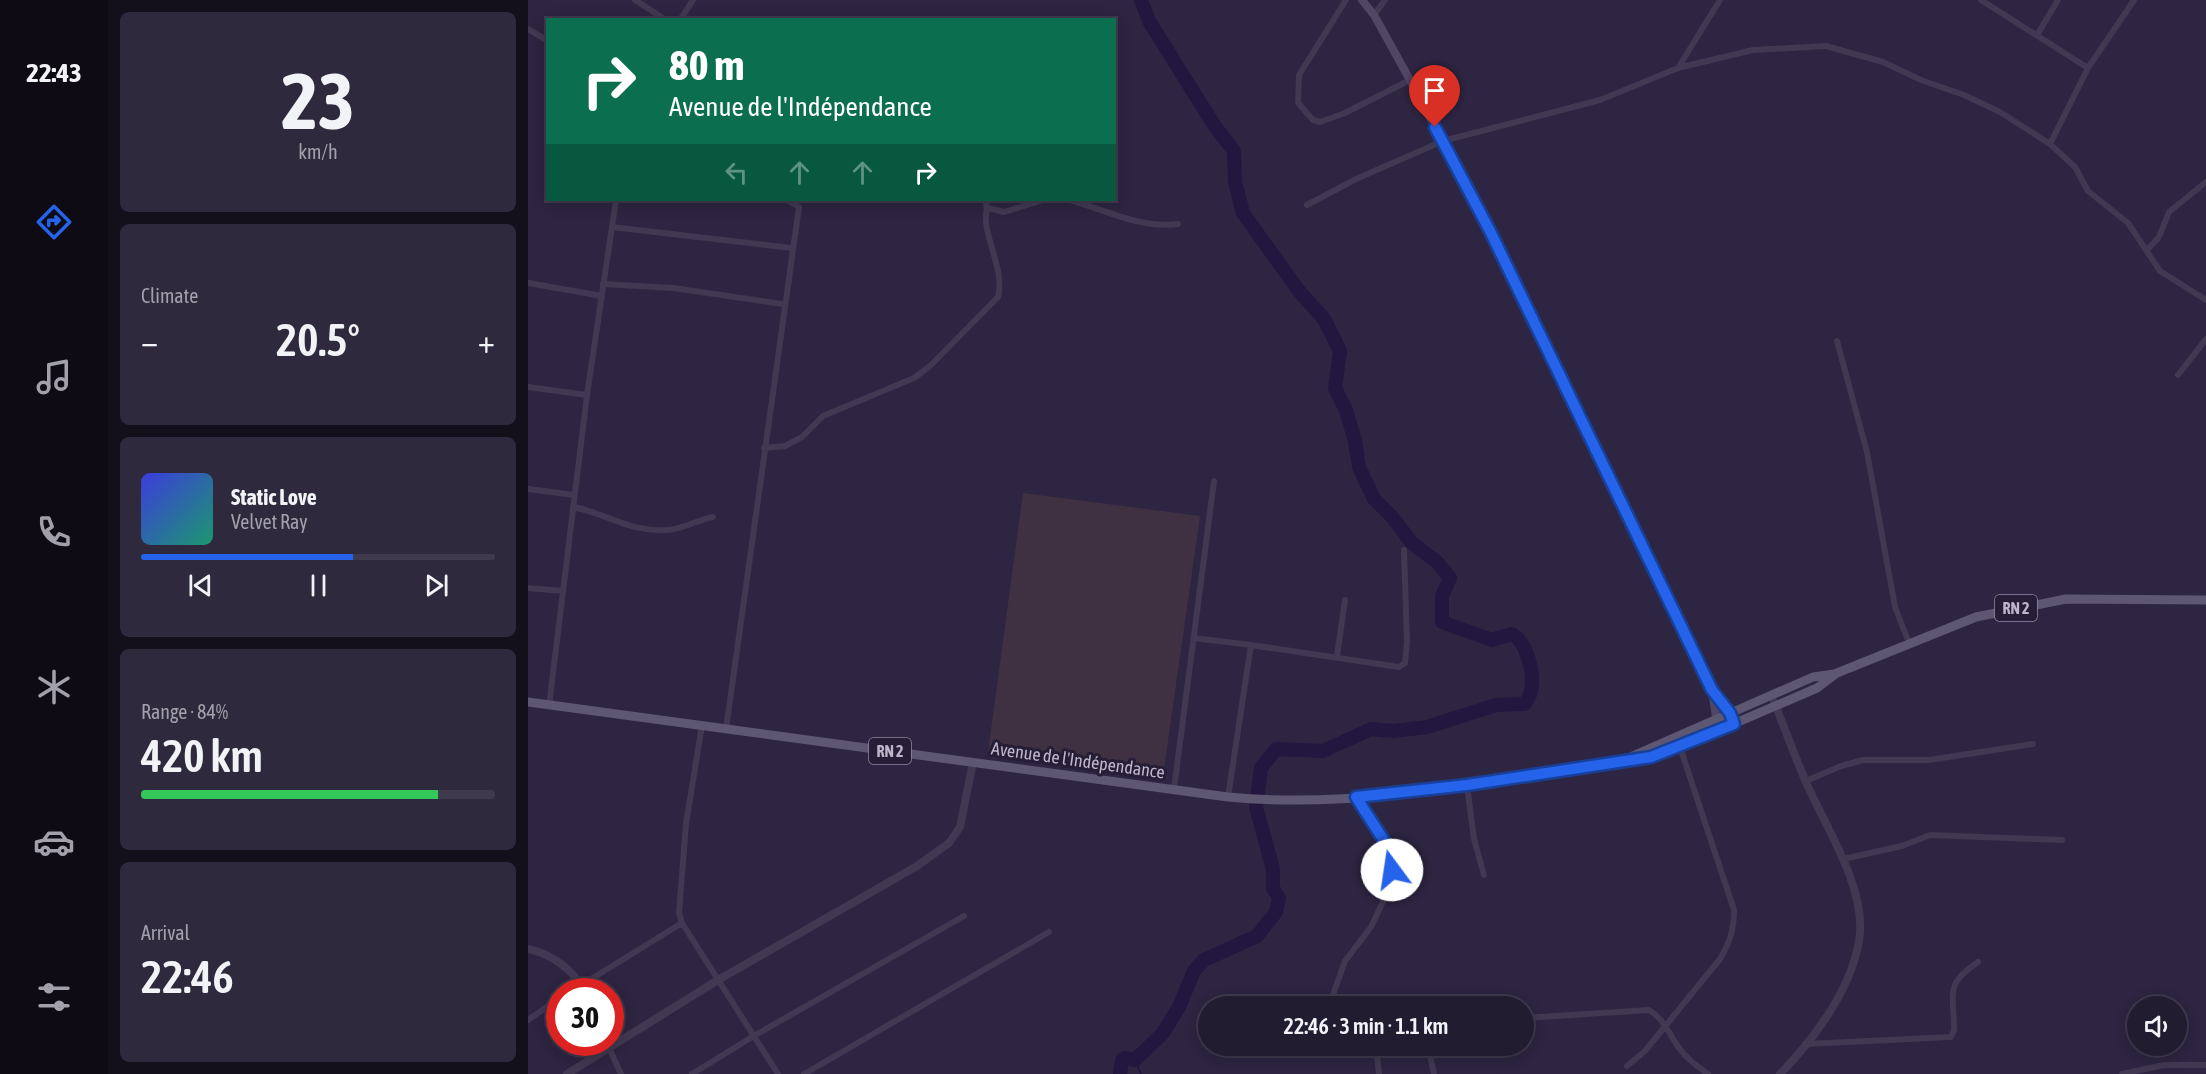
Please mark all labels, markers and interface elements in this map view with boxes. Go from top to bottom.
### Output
text: 80 m [669,41,744,89]
icon: right [570,42,648,120]
text: 23 [281,56,355,146]
text: 22:43 [26,57,82,88]
pin [1409,65,1460,127]
icon: arrive [1418,74,1451,107]
text: Avenue de l'Indépendance [669,91,932,122]
text: km/h [298,140,338,163]
icon: left [720,156,753,189]
icon: ahead [783,156,816,189]
icon: ahead [846,156,879,189]
icon: right [909,156,942,189]
icon: directions [33,201,75,243]
text: Climate [141,284,198,307]
text: 20.5° [276,314,360,366]
text: − [141,322,158,360]
text: + [478,322,495,360]
icon: music [33,356,75,398]
text: Static Love [231,484,317,510]
text: Velvet Ray [231,510,308,533]
icon: phone [33,511,75,553]
icon: previous [184,569,217,602]
icon: pause [302,569,335,602]
icon: next [420,569,453,602]
road number: RN 2 [1995,595,2037,621]
icon: climate [33,666,75,708]
text: Range · 84% [141,700,228,723]
text: 420 km [141,730,263,782]
street label: Avenue de l'Indépendance [990,737,1166,783]
road number: RN 2 [869,738,911,764]
icon: car [33,821,75,863]
position arrow [1360,838,1424,902]
text: Arrival [141,921,190,944]
text: 22:46 [141,951,234,1003]
icon: filters [33,976,75,1018]
speed limit sign: 30 [546,978,624,1056]
map controls [2127,996,2187,1056]
button: sound [2127,996,2187,1056]
text: 22:46 · 3 min · 1.1 km [1284,1013,1448,1039]

